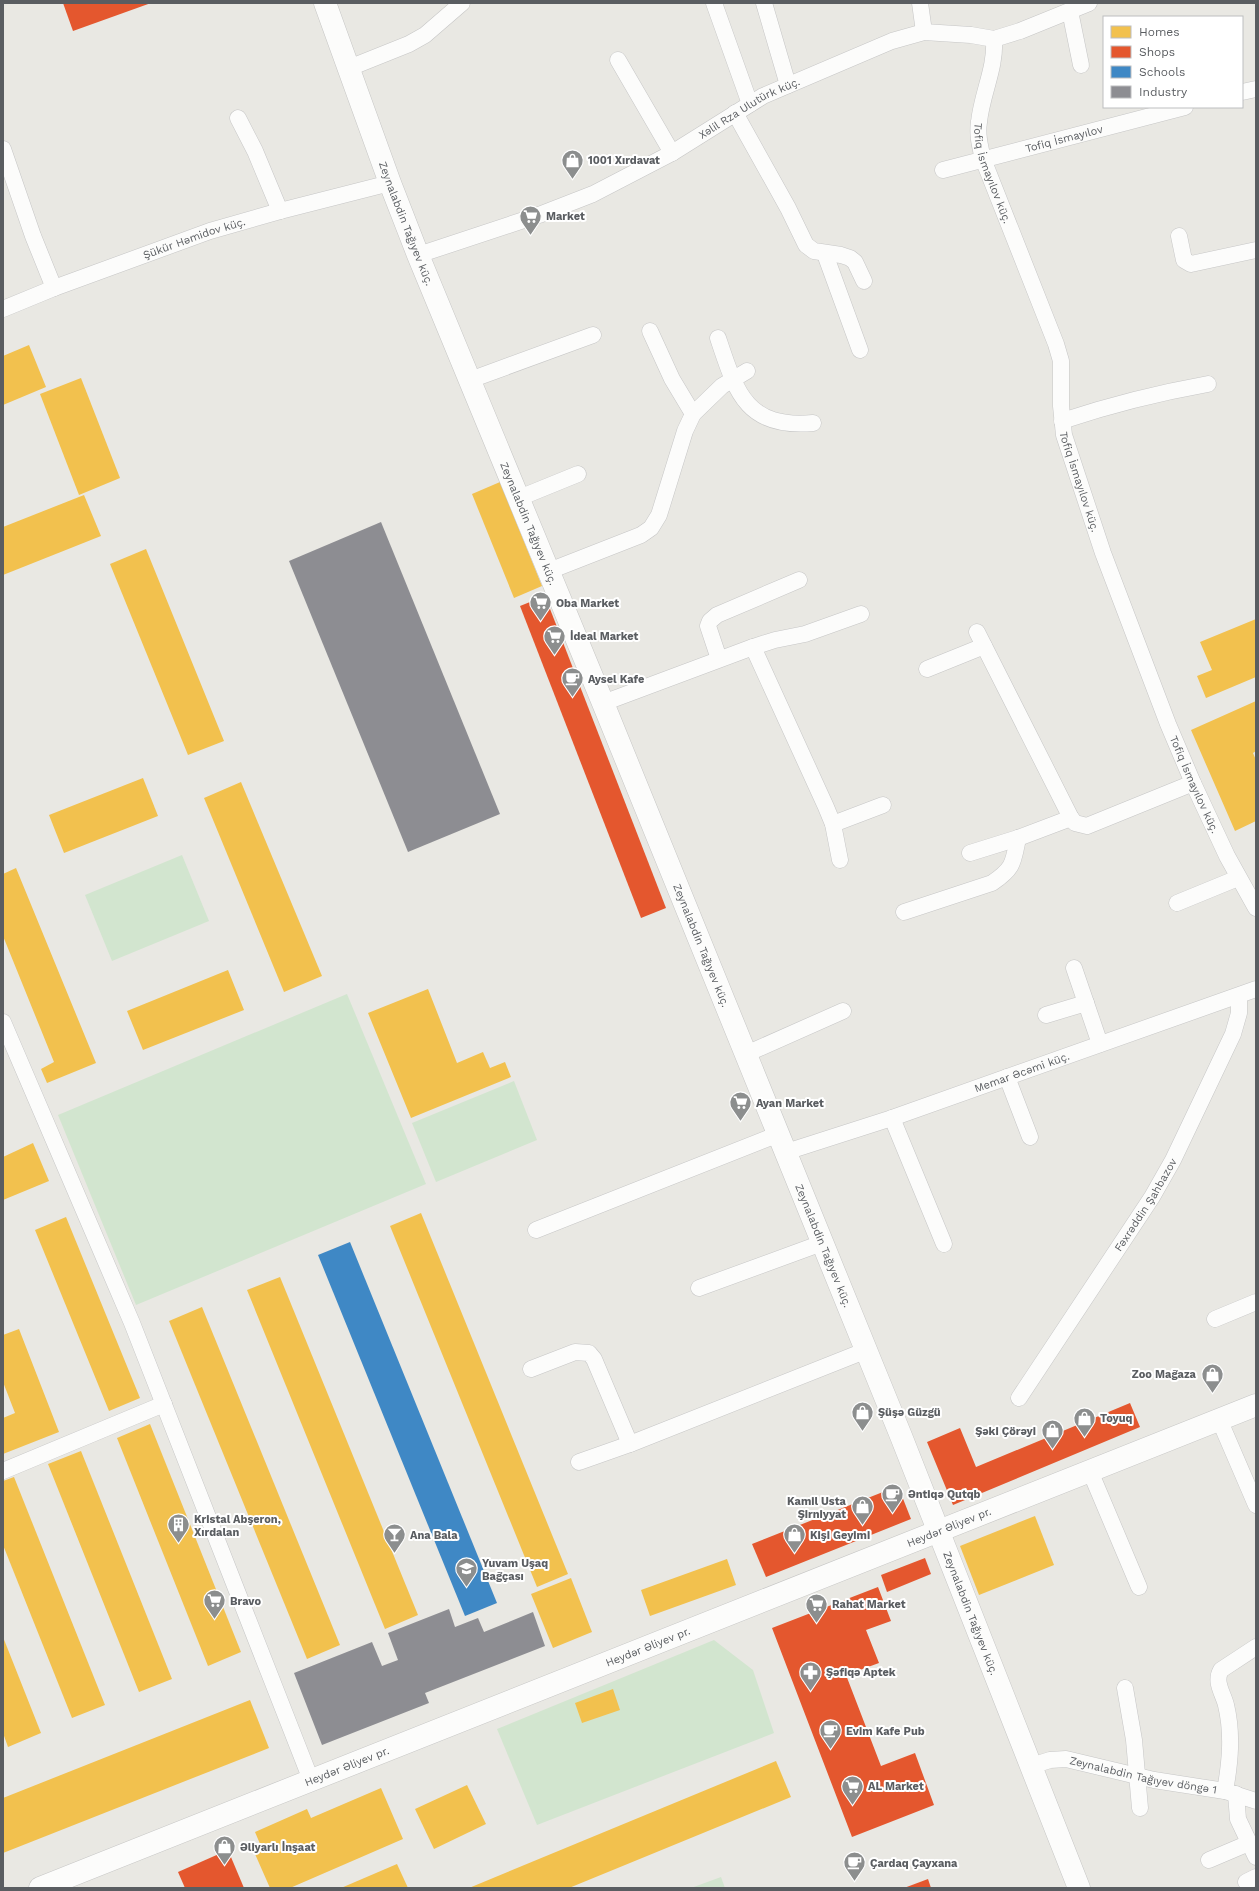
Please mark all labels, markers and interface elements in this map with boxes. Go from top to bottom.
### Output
legend [1103,16,1243,108]
text: Homes [1139,25,1180,39]
text: Shops [1139,45,1175,59]
text: Schools [1139,65,1185,79]
street label: Xəlil Rza Ulutürk küç. [696,75,802,141]
text: Industry [1139,85,1188,99]
street label: Tofiq İsmayılov küç. [972,122,1014,225]
street label: Tofiq İsmayılov [1024,122,1104,155]
shop icon: 1001 Xırdavat [560,147,586,180]
place label: 1001 Xırdavat [588,154,660,167]
street label: Zeynalabdin Tağıyev küç. [376,160,436,287]
supermarket icon: Market [517,203,543,236]
place label: Market [546,210,585,223]
street label: Şükür Həmidov küç. [141,215,247,261]
street label: Tofiq İsmayılov küç. [1057,431,1102,534]
street label: Zeynalabdin Tağıyev küç. [498,460,560,587]
supermarket icon: Oba Market [528,590,554,623]
place label: Oba Market [556,597,619,610]
supermarket icon: İdeal Market [541,623,567,656]
place label: İdeal Market [570,630,639,643]
cafe icon: Aysel Kafe [559,666,585,699]
place label: Aysel Kafe [588,673,644,686]
street label: Tofiq İsmayılov küç. [1167,734,1222,835]
street label: Zeynalabdin Tağıyev küç. [671,882,732,1009]
street label: Memar Əcəmi küç. [972,1049,1071,1095]
supermarket icon: Ayan Market [727,1090,753,1123]
place label: Ayan Market [756,1097,824,1110]
street label: Fəxrəddin Şahbazov [1111,1156,1179,1254]
street label: Zeynalabdin Tağıyev küç. [793,1182,854,1309]
shop icon: Zoo Mağaza [1199,1361,1225,1394]
place label: Zoo Mağaza [1132,1368,1197,1381]
shop icon: Şüşə Güzgü [850,1399,876,1432]
shop icon: Toyuq [1072,1405,1098,1438]
place label: Şüşə Güzgü [878,1406,941,1419]
place label: Toyuq [1100,1412,1132,1425]
shop icon: Şəki Çörəyi [1039,1418,1065,1451]
place label: Şəki Çörəyi [975,1425,1036,1438]
cafe icon: Əntiqə Qutqb [879,1481,905,1514]
place label: Əntiqə Qutqb [908,1488,981,1501]
shop icon: Kamil Usta Şirniyyat [849,1494,875,1527]
place label: Kamil Usta Şirniyyat [787,1495,847,1521]
street label: Heydər Əliyev pr. [905,1504,993,1550]
building icon: Kristal Abşeron, Xırdalan [166,1512,192,1545]
place label: Kristal Abşeron, Xırdalan [194,1513,281,1539]
bar icon: Ana Bala [381,1522,407,1555]
shop icon: Kişi Geyimi [782,1522,808,1555]
place label: Ana Bala [410,1529,458,1542]
place label: Kişi Geyimi [810,1529,870,1542]
street label: Zeynalabdin Tağıyev küç. [941,1549,1001,1677]
school or university icon: Yuvam Uşaq Bağçası [453,1556,479,1589]
place label: Yuvam Uşaq Bağçası [482,1557,548,1583]
supermarket icon: Bravo [201,1588,227,1621]
supermarket icon: Rahat Market [803,1591,829,1624]
place label: Bravo [230,1595,261,1608]
place label: Rahat Market [832,1598,906,1611]
street label: Heydər Əliyev pr. [604,1624,692,1669]
pharmacy icon: Şəfiqə Aptek [798,1659,824,1692]
place label: Şəfiqə Aptek [826,1666,896,1679]
cafe icon: Evim Kafe Pub [818,1718,844,1751]
place label: Evim Kafe Pub [846,1725,925,1738]
street label: Heydər Əliyev pr. [303,1744,391,1789]
street label: Zeynalabdin Tağıyev döngə 1 [1068,1754,1218,1796]
supermarket icon: AL Market [839,1773,865,1806]
place label: AL Market [868,1780,924,1793]
shop icon: Əliyarlı İnşaat [211,1834,237,1867]
place label: Əliyarlı İnşaat [240,1841,316,1854]
cafe icon: Çardaq Çayxana [842,1850,868,1883]
place label: Çardaq Çayxana [870,1857,958,1870]

